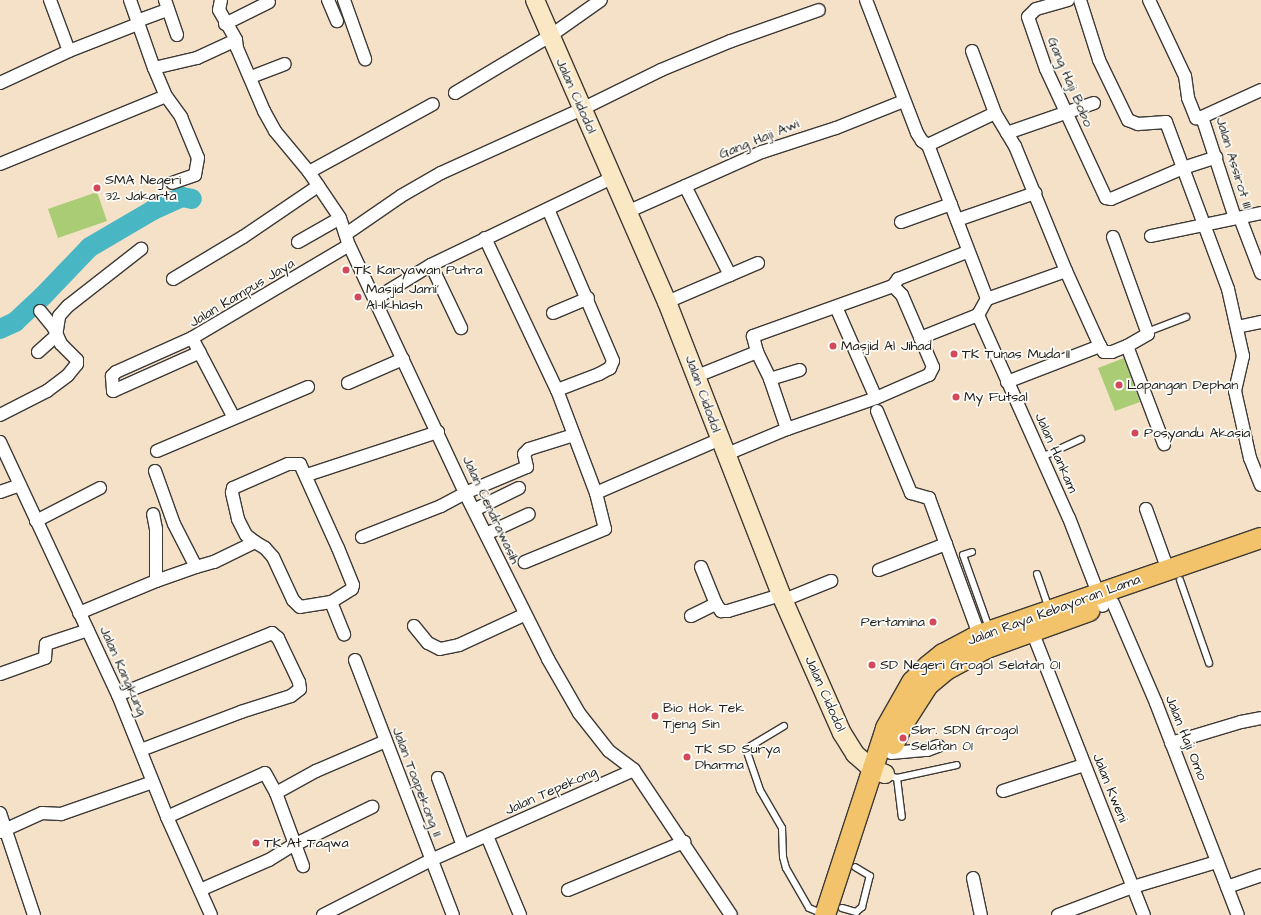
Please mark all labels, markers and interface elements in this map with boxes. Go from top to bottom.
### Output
street label: Gang Haji Bobo [1044,35,1096,129]
street label: Jalan Cidodol [552,56,600,136]
street label: Gang Haji Awi [717,115,801,163]
street label: Jalan Assirot III [1212,115,1256,211]
place label: SMA Negeri 32 Jakarta [105,172,181,204]
marker: SMA Negeri 32 Jakarta [92,183,102,193]
street label: Jalan Kampus Jaya [186,255,298,331]
place label: TK Karyawan Putra [354,262,483,278]
marker: TK Karyawan Putra [341,265,351,275]
place label: Masjid Jami' Al-Ikhlash [366,281,439,314]
marker: Masjid Jami' Al-Ikhlash [353,292,363,302]
place label: Masjid Al Jihad [841,338,932,354]
marker: Masjid Al Jihad [828,341,838,351]
place label: TK Tunas Muda II [962,346,1070,362]
marker: TK Tunas Muda II [949,349,959,359]
street label: Jalan Cidodol [681,353,725,435]
place label: Lapangan Dephan [1127,377,1238,393]
marker: Lapangan Dephan [1114,380,1124,390]
place label: My Futsal [964,389,1028,405]
marker: My Futsal [951,392,961,402]
street label: Jalan Hankam [1031,410,1081,496]
place label: Posyandu Akasia [1144,425,1250,441]
marker: Posyandu Akasia [1129,427,1141,439]
street label: Jalan Cendrawasih [459,453,523,567]
street label: Jalan Raya Kebayoran Lama [965,571,1143,649]
place label: Pertamina [861,614,925,630]
marker: Pertamina [928,617,938,627]
street label: Jalan Kangkung [96,624,150,718]
street label: Jalan Cidodol [801,654,849,734]
place label: SD Negeri Grogol Selatan 01 [880,657,1060,673]
marker: SD Negeri Grogol Selatan 01 [867,660,877,670]
street label: Jalan Haji Omo [1161,693,1211,783]
place label: Bio Hok Tek Tjeng Sin [663,700,744,732]
marker: Bio Hok Tek Tjeng Sin [650,711,660,721]
place label: Sbr. SDN Grogol Selatan 01 [911,722,1018,754]
street label: Jalan Toapekong II [388,725,446,839]
marker: Sbr. SDN Grogol Selatan 01 [898,733,908,743]
place label: TK SD Surya Dharma [695,741,780,774]
street label: Jalan Kweni [1089,751,1131,825]
marker: TK SD Surya Dharma [682,752,692,762]
street label: Jalan Tepekong [502,763,600,819]
place label: TK At Taqwa [264,835,349,851]
marker: TK At Taqwa [251,838,261,848]

